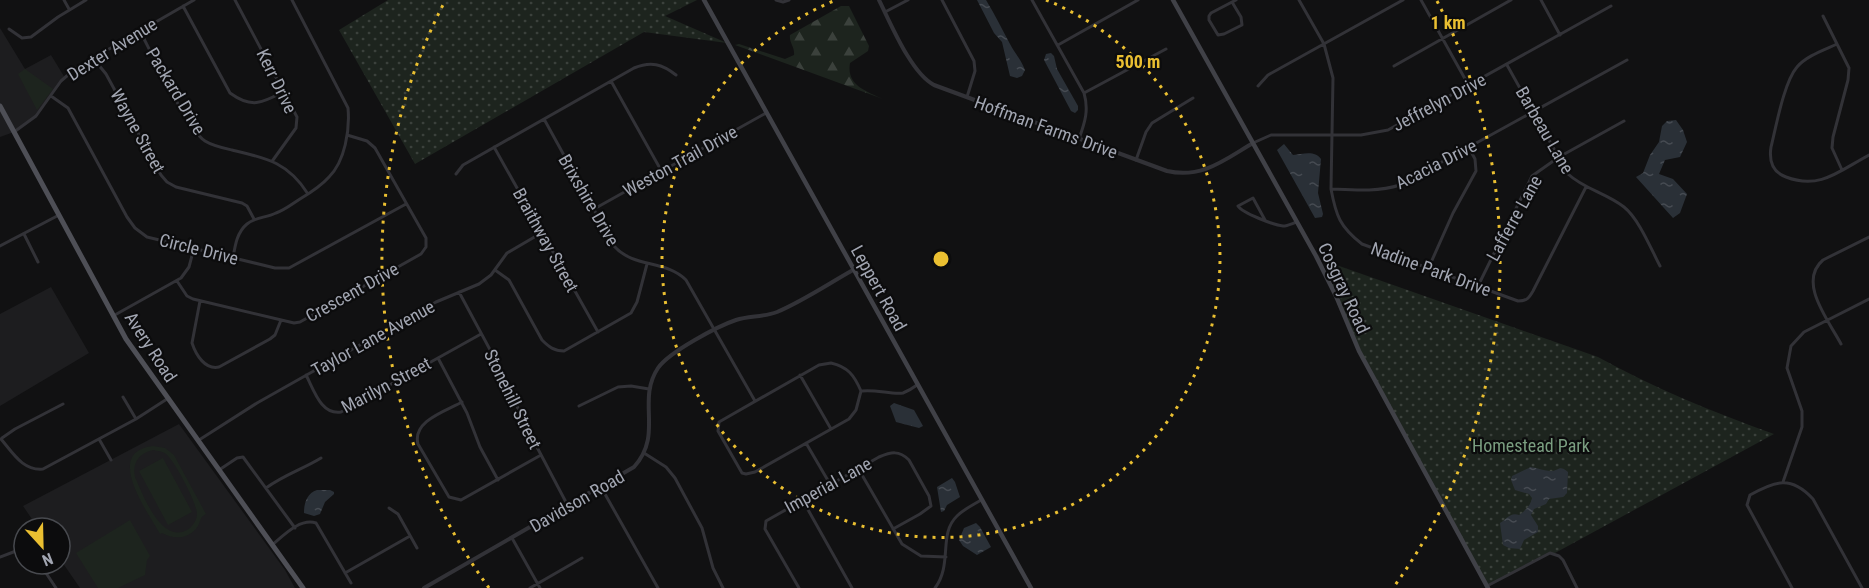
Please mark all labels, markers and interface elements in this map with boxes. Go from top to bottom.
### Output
text: 1 km [1430,12,1466,33]
street label: Dexter Avenue [63,13,161,85]
street label: Packard Drive [142,44,210,138]
street label: Kerr Drive [252,45,302,117]
text: 500 m [1116,51,1160,72]
street label: Jeffrelyn Drive [1389,69,1489,135]
street label: Barbeau Lane [1512,83,1578,177]
street label: Wayne Street [106,85,170,177]
street label: Hoffman Farms Drive [972,91,1120,163]
street label: Weston Trail Drive [619,121,741,201]
street label: Acacia Drive [1392,135,1480,193]
street label: Brixshire Drive [554,151,624,249]
street label: Lafferre Lane [1482,172,1546,264]
street label: Braithway Street [509,184,583,296]
street label: Circle Drive [157,229,241,269]
street label: Nadine Park Drive [1368,238,1494,300]
street label: Cosgray Road [1314,239,1374,337]
street label: Leppert Road [847,241,911,335]
centre of rings [931,249,951,269]
street label: Crescent Drive [302,258,402,326]
street label: Taylor Lane Avenue [308,296,438,380]
street label: Avery Road [121,308,181,386]
street label: Stonehill Street [480,346,546,452]
street label: Marilyn Street [338,353,434,417]
park label: Homestead Park [1472,435,1590,456]
street label: Imperial Lane [781,452,875,518]
street label: Davidson Road [526,465,628,537]
north arrow [12,516,72,576]
text: N [39,549,56,570]

